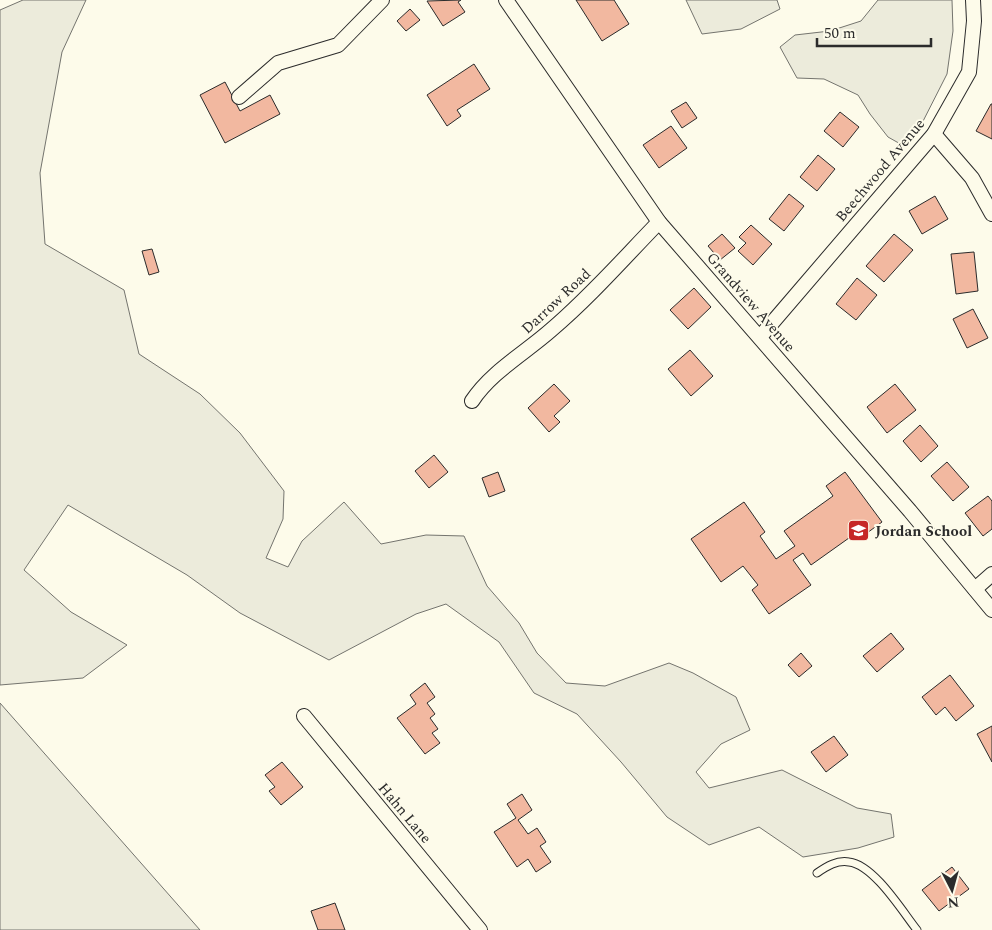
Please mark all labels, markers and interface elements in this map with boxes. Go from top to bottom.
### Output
scale bar [817,15,931,47]
text: 50 m [824,22,856,45]
street label: Beechwood Avenue [830,113,931,227]
street label: Grandview Avenue [701,247,801,357]
street label: Darrow Road [516,263,596,340]
school or university icon: Jordan School [847,519,871,543]
place label: Jordan School [875,520,972,543]
street label: Hahn Lane [372,778,437,849]
north arrow [927,865,977,915]
text: N [947,891,960,913]

